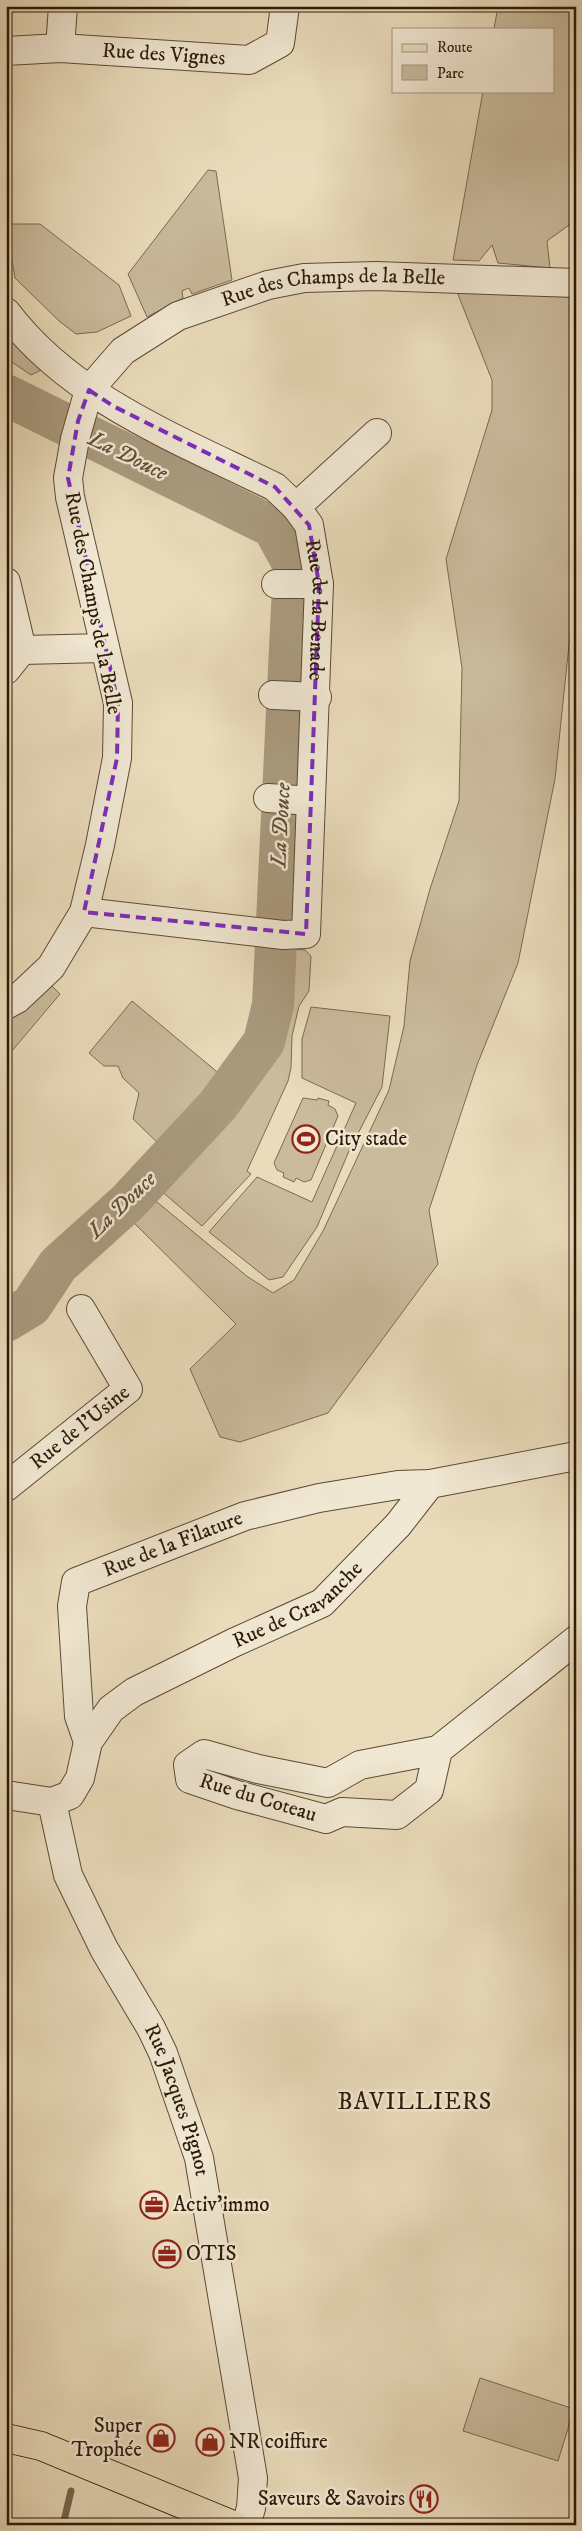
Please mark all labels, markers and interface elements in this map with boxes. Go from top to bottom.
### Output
legend [392,28,554,92]
street label: Rue des Vignes [101,38,226,71]
text: Route [437,38,472,57]
text: Parc [437,64,465,83]
street label: Rue des Champs de la Belle [218,263,446,313]
water label: La Douce [82,424,172,487]
street label: Rue des Champs de la Belle [59,489,127,717]
street label: Rue de la Benade [299,537,332,681]
water label: La Douce [265,782,297,870]
sports icon: City stade [291,1124,321,1154]
place label: City stade [325,1126,408,1152]
water label: La Douce [81,1166,162,1245]
street label: Rue de l'Usine [25,1379,135,1475]
street label: Rue de la Filature [99,1505,247,1583]
street label: Rue de Cravanche [229,1556,368,1654]
street label: Rue du Coteau [196,1768,320,1828]
street label: Rue Jacques Pignot [138,2020,215,2178]
district label: BAVILLIERS [338,2087,492,2117]
office icon: Activ'immo [139,2190,169,2220]
place label: Activ'immo [173,2192,270,2218]
office icon: OTIS [152,2239,182,2269]
place label: OTIS [186,2241,236,2267]
place label: Super Trophée [71,2413,142,2463]
shop icon: Super Trophée [146,2423,176,2453]
shop icon: NR coiffure [195,2427,225,2457]
place label: NR coiffure [229,2429,328,2455]
restaurant icon: Saveurs & Savoirs [409,2484,439,2514]
place label: Saveurs & Savoirs [258,2486,405,2512]

